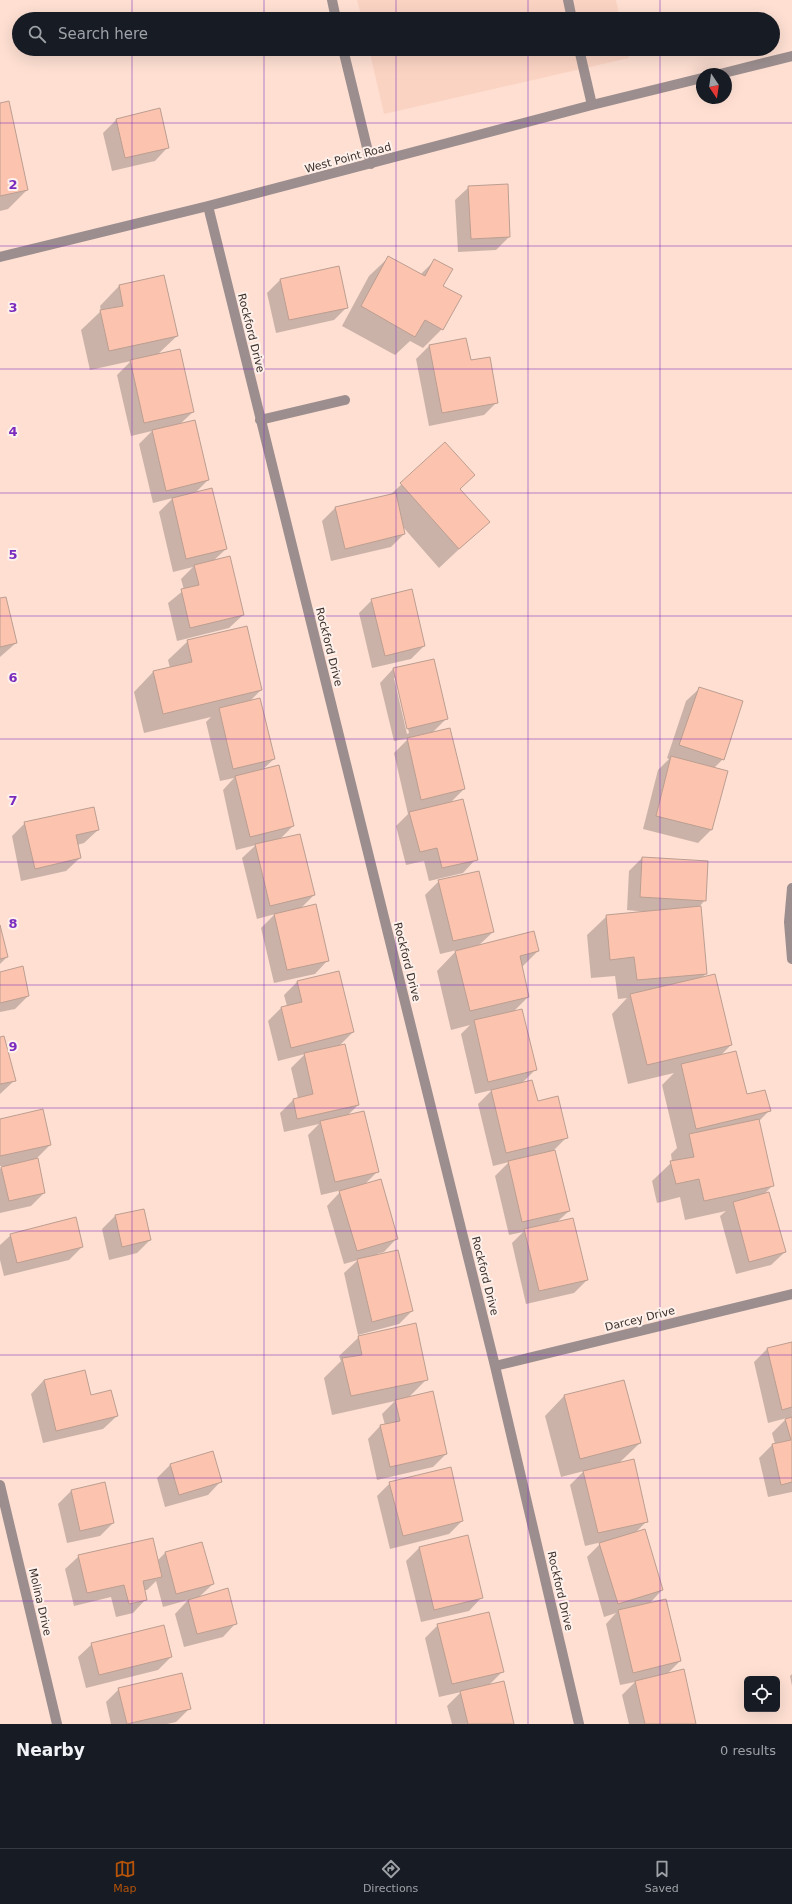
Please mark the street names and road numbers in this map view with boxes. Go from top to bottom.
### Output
street label: West Point Road [303,140,393,176]
street label: Rockford Drive [235,292,267,374]
street label: Rockford Drive [313,606,345,688]
street label: Rockford Drive [391,921,423,1003]
street label: Rockford Drive [469,1235,501,1317]
street label: Darcey Drive [604,1304,677,1334]
street label: Rockford Drive [545,1550,575,1632]
street label: Molina Drive [26,1567,54,1637]

